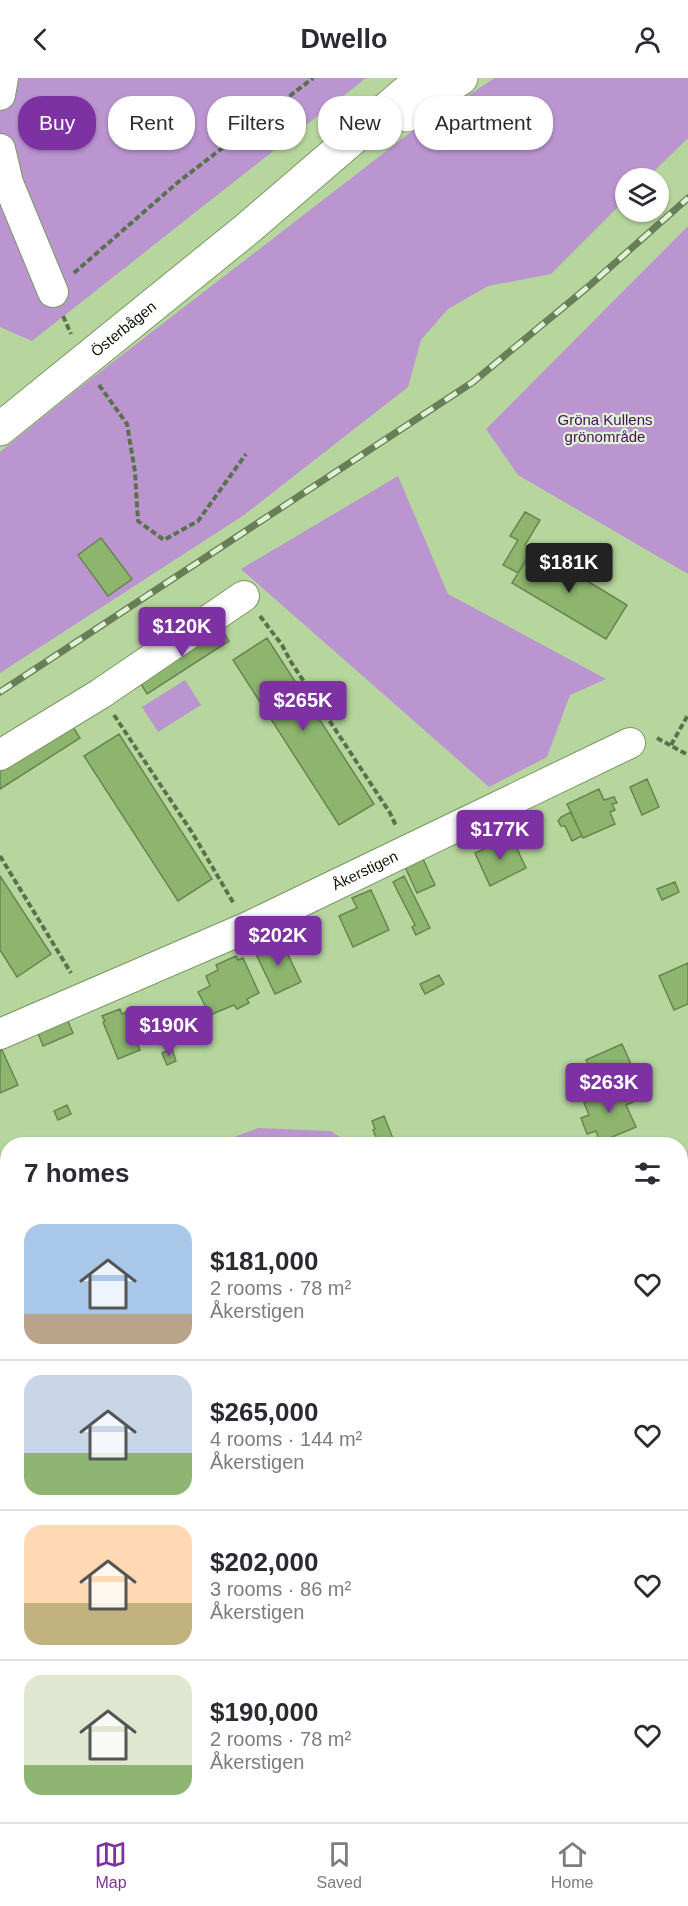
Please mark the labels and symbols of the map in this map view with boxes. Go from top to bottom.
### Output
street label: Österbågen [87,297,159,360]
park label: Gröna Kullens grönområde [557,411,653,445]
pin: $181K [527,543,611,594]
pin: $120K [140,607,224,658]
pin: $265K [261,681,345,732]
pin: $177K [458,810,542,861]
street label: Åkerstigen [329,847,400,893]
pin: $202K [236,916,320,967]
pin: $190K [127,1006,211,1057]
pin: $263K [567,1063,651,1114]

